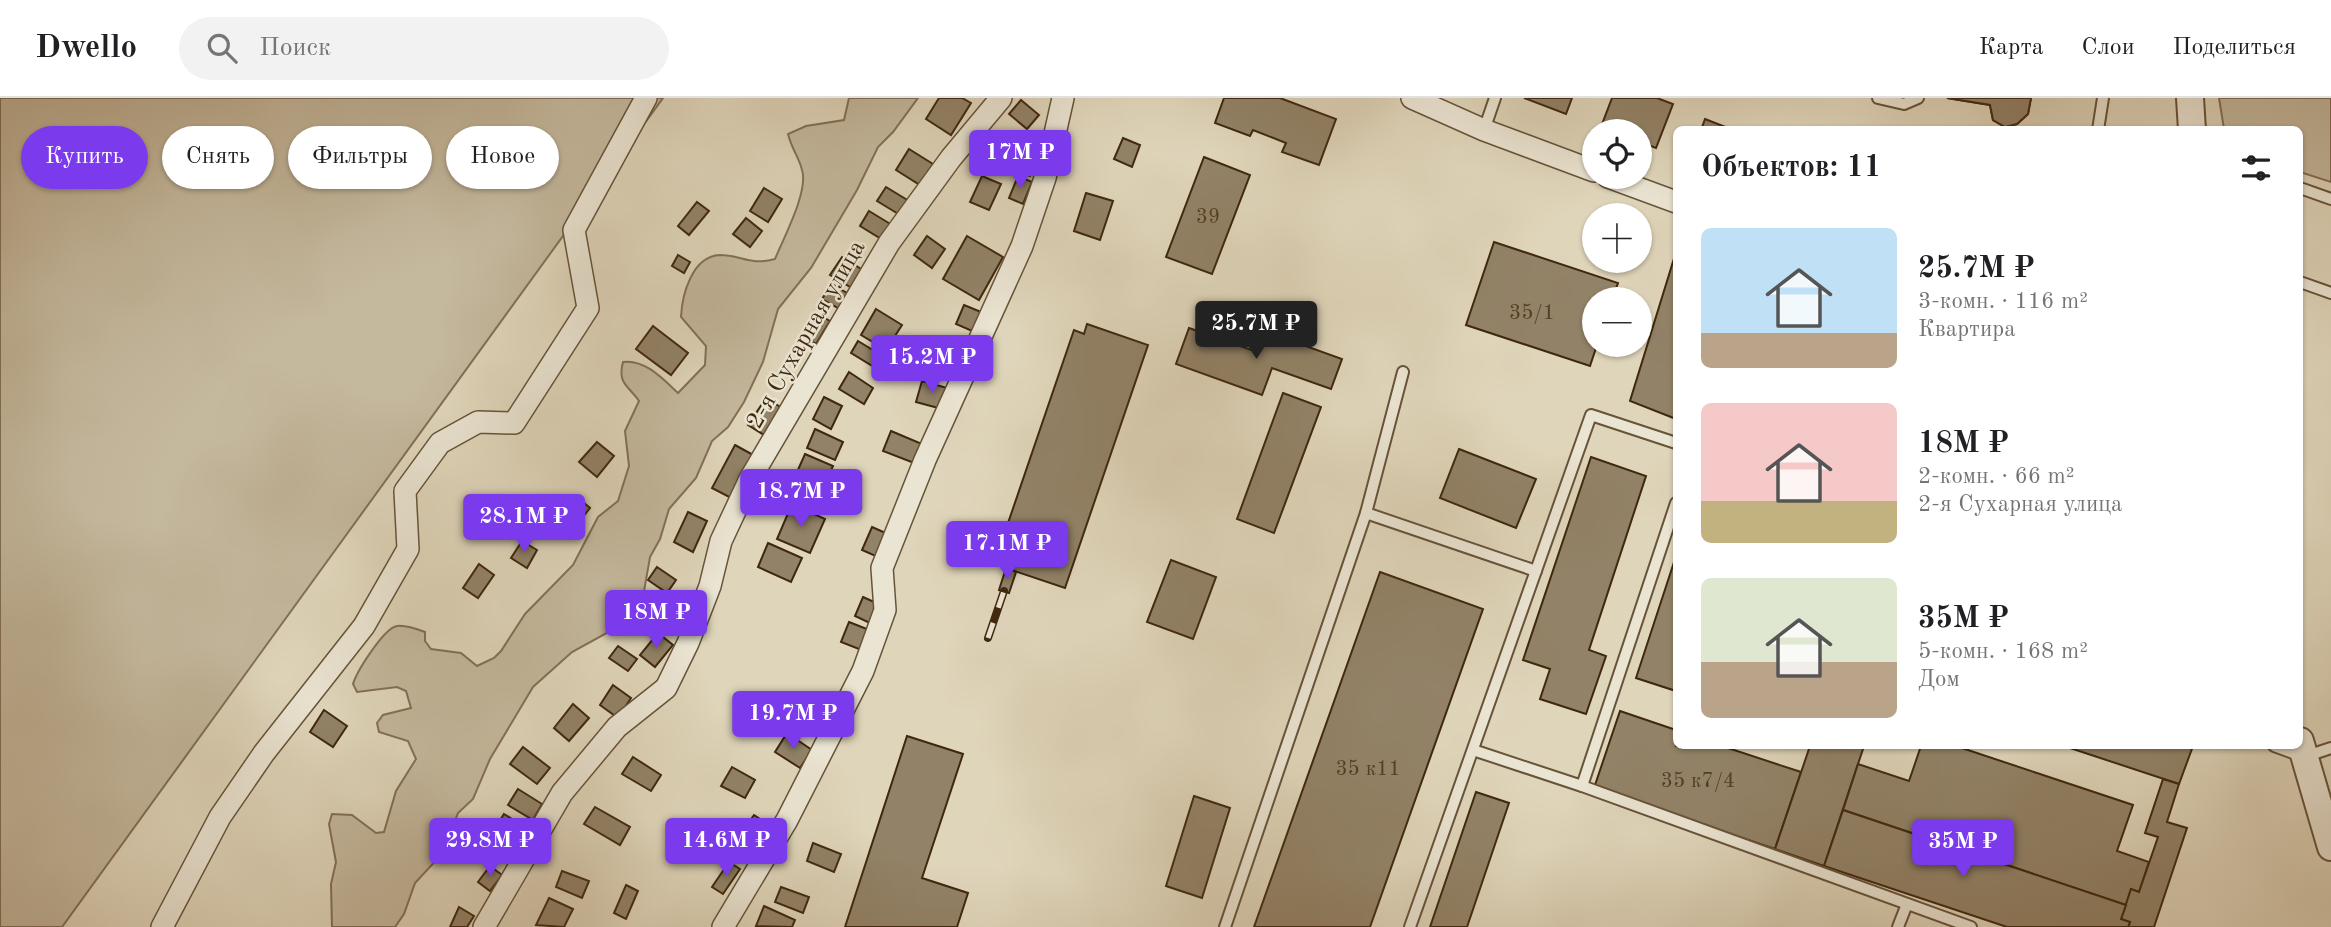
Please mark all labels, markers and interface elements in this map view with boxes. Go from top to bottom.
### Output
search box [179,17,669,80]
icon: search [203,29,241,67]
text: Dwello [35,32,137,65]
text: Поиск [259,35,331,61]
text: Карта [1979,36,2044,60]
text: Слои [2082,36,2135,60]
text: Поделиться [2173,36,2296,60]
map controls [1582,119,1652,357]
button: locate [1582,119,1652,189]
chip: Купить [21,126,148,189]
chip: Снять [162,126,274,189]
chip: Фильтры [288,126,432,189]
chip: Новое [446,126,559,189]
pin: 17M ₽ [971,130,1069,190]
text: 17M ₽ [985,141,1055,164]
icon: filters [2237,149,2275,187]
text: Объектов: 11 [1701,153,1881,183]
button: + [1582,203,1652,273]
house number: 39 [1196,207,1220,228]
street label: 2-я Сухарная улица [743,237,870,433]
text: 25.7M ₽ [1918,254,2035,284]
icon: home [1757,256,1841,340]
button: − [1582,287,1652,357]
text: 3-комн. · 116 m² [1918,290,2088,313]
pin: 25.7M ₽ [1191,302,1321,361]
house number: 35/1 [1509,303,1555,324]
text: 25.7M ₽ [1211,312,1301,335]
text: Квартира [1918,318,2016,341]
pin: 15.2M ₽ [867,336,997,395]
text: 15.2M ₽ [887,346,977,369]
text: 18M ₽ [1918,429,2009,459]
icon: home [1757,431,1841,515]
text: 2-комн. · 66 m² [1918,465,2075,488]
pin: 18.7M ₽ [736,470,866,529]
text: 18.7M ₽ [756,480,846,503]
text: 2-я Сухарная улица [1918,493,2122,516]
pin: 28.1M ₽ [459,494,589,554]
text: 28.1M ₽ [479,505,569,528]
pin: 17.1M ₽ [942,522,1072,581]
text: 17.1M ₽ [962,532,1052,555]
pin: 18M ₽ [607,590,705,650]
text: 18M ₽ [621,601,691,624]
text: 35M ₽ [1918,604,2009,634]
icon: home [1757,606,1841,690]
text: 5-комн. · 168 m² [1918,640,2088,663]
text: Дом [1918,668,1960,691]
pin: 19.7M ₽ [728,692,858,751]
text: 19.7M ₽ [748,702,838,725]
house number: 35 к11 [1335,759,1401,780]
house number: 35 к7/4 [1661,771,1735,792]
pin: 29.8M ₽ [425,818,555,878]
pin: 14.6M ₽ [661,818,791,878]
pin: 35M ₽ [1914,820,2012,879]
text: 29.8M ₽ [445,829,535,852]
text: 14.6M ₽ [681,829,771,852]
text: 35M ₽ [1928,830,1998,853]

